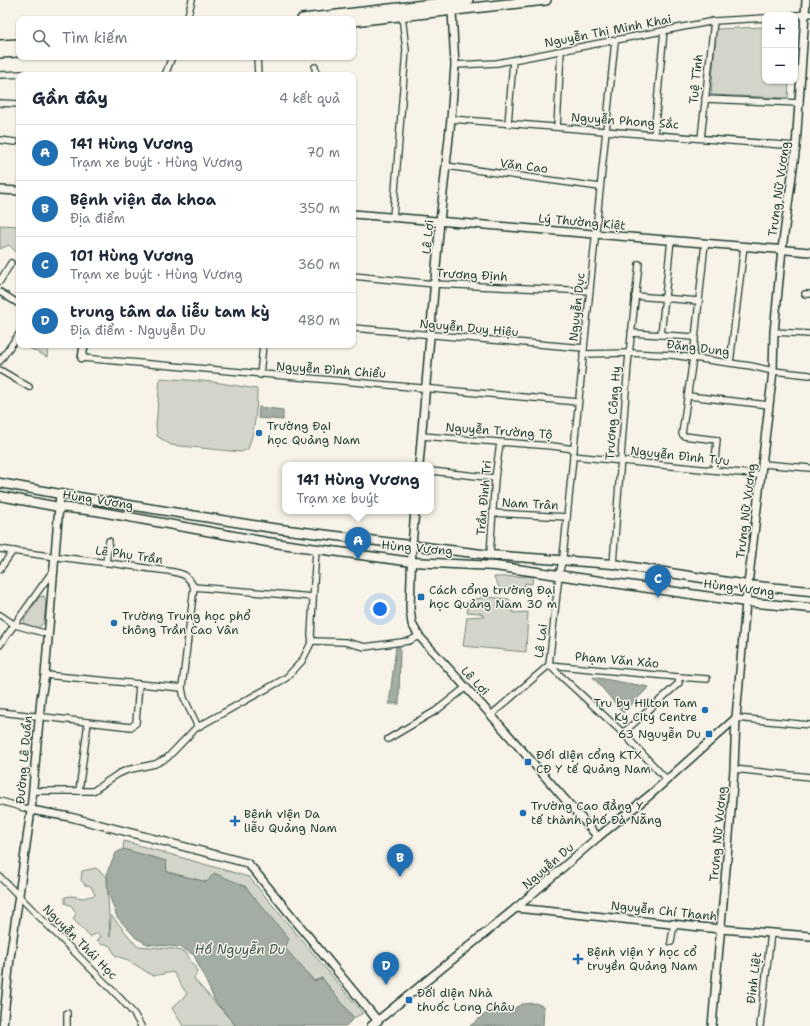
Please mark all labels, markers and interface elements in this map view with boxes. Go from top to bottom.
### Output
street label: Nguyễn Thị Minh Khai [543,11,673,51]
map controls [762,12,798,84]
button: + [762,12,798,48]
search box [16,16,356,60]
icon: search [30,27,52,49]
text: Tìm kiếm [62,28,127,48]
button: − [762,48,798,84]
street label: Tuệ Tĩnh [685,53,707,105]
text: Gần đây [32,87,108,109]
text: 4 kết quả [279,90,340,107]
street label: Nguyễn Phong Sắc [570,109,680,133]
text: 141 Hùng Vương [70,134,193,154]
street label: Trưng Nữ Vương [764,140,794,238]
text: A [40,144,50,161]
text: 70 m [306,144,340,161]
text: Trạm xe buýt · Hùng Vương [70,154,242,171]
street label: Văn Cao [499,155,549,177]
text: Bệnh viện đa khoa [70,190,216,210]
text: B [41,200,49,217]
text: 350 m [299,200,340,217]
text: Địa điểm [70,210,125,227]
street label: Lý Thường Kiệt [538,210,626,234]
street label: Lê Lợi [419,219,437,255]
text: 101 Hùng Vương [70,246,193,266]
text: C [41,256,49,273]
text: 360 m [298,256,340,273]
street label: Trương Định [436,265,508,285]
text: Trạm xe buýt · Hùng Vương [70,266,242,283]
street label: Nguyễn Dục [565,272,589,342]
text: trung tâm da liễu tam kỳ [70,302,270,322]
text: D [40,312,50,329]
text: 480 m [298,312,340,329]
street label: Nguyễn Duy Hiệu [419,316,519,340]
text: Địa điểm · Nguyễn Du [70,322,206,339]
street label: Đặng Dung [666,336,730,360]
street label: Nguyễn Đình Chiểu [276,358,386,382]
street label: Trương Công Hy [602,365,624,460]
place label: Trường Đại học Quảng Nam [267,418,360,448]
street label: Nguyễn Trường Tộ [445,419,553,443]
marker: Trường Đại học Quảng Nam [254,428,264,438]
street label: Nguyễn Đình Tựu [630,443,730,469]
street label: Trần Đình Tri [473,460,495,536]
popup [282,462,434,514]
street label: Trưng Nữ Vương [732,462,760,560]
text: 141 Hùng Vương [296,470,420,490]
street label: Hùng Vương [61,487,135,513]
text: Trạm xe buýt [296,490,379,507]
street label: Nam Trân [501,495,559,513]
pin: A [345,527,371,560]
street label: Hùng Vương [381,537,453,559]
street label: Lê Phụ Trần [94,542,164,568]
pin: C [645,565,671,598]
street label: Hùng Vương [703,576,775,600]
place label: Cách cổng trường Đại học Quảng Nam 30 m [429,582,557,612]
marker: Cách cổng trường Đại học Quảng Nam 30 m [416,592,426,602]
your location [370,599,390,619]
place label: Trường Trung học phổ thông Trần Cao Vân [122,608,251,638]
marker: Trường Trung học phổ thông Trần Cao Vân [109,618,119,628]
street label: Lê Lai [531,623,551,659]
street label: Phạm Văn Xảo [574,648,660,672]
street label: Lê Lợi [457,663,493,699]
place label: Tru by Hilton Tam Ky City Centre [594,695,697,725]
marker: Tru by Hilton Tam Ky City Centre [700,705,710,715]
street label: Đường Lê Duẩn [12,715,36,805]
place label: 63 Nguyễn Du [618,726,701,742]
marker: 63 Nguyễn Du [704,729,714,739]
place label: Đối diện cổng KTX CĐ Y tế Quảng Nam [536,747,651,777]
marker: Đối diện cổng KTX CĐ Y tế Quảng Nam [523,757,533,767]
street label: Trưng Nữ Vương [706,786,730,882]
place label: Trường Cao đẳng Y tế thành phố Đà Nẵng [531,798,662,828]
place label: Bệnh viện Da liễu Quảng Nam [244,806,337,836]
marker: Trường Cao đẳng Y tế thành phố Đà Nẵng [518,808,528,818]
marker: Bệnh viện Da liễu Quảng Nam [229,815,241,827]
street label: Nguyễn Du [519,839,577,893]
pin: B [387,844,413,877]
street label: Nguyễn Chí Thanh [610,897,718,925]
street label: Nguyễn Thái Học [39,901,121,983]
water label: Hồ Nguyễn Du [195,940,286,958]
place label: Bệnh viện Y học cổ truyền Quảng Nam [587,944,698,974]
street label: Đinh Liệt [743,951,765,1005]
pin: D [373,952,399,985]
marker: Bệnh viện Y học cổ truyền Quảng Nam [572,953,584,965]
place label: Đối diện Nhà thuốc Long Châu [417,985,515,1015]
marker: Đối diện Nhà thuốc Long Châu [404,995,414,1005]

